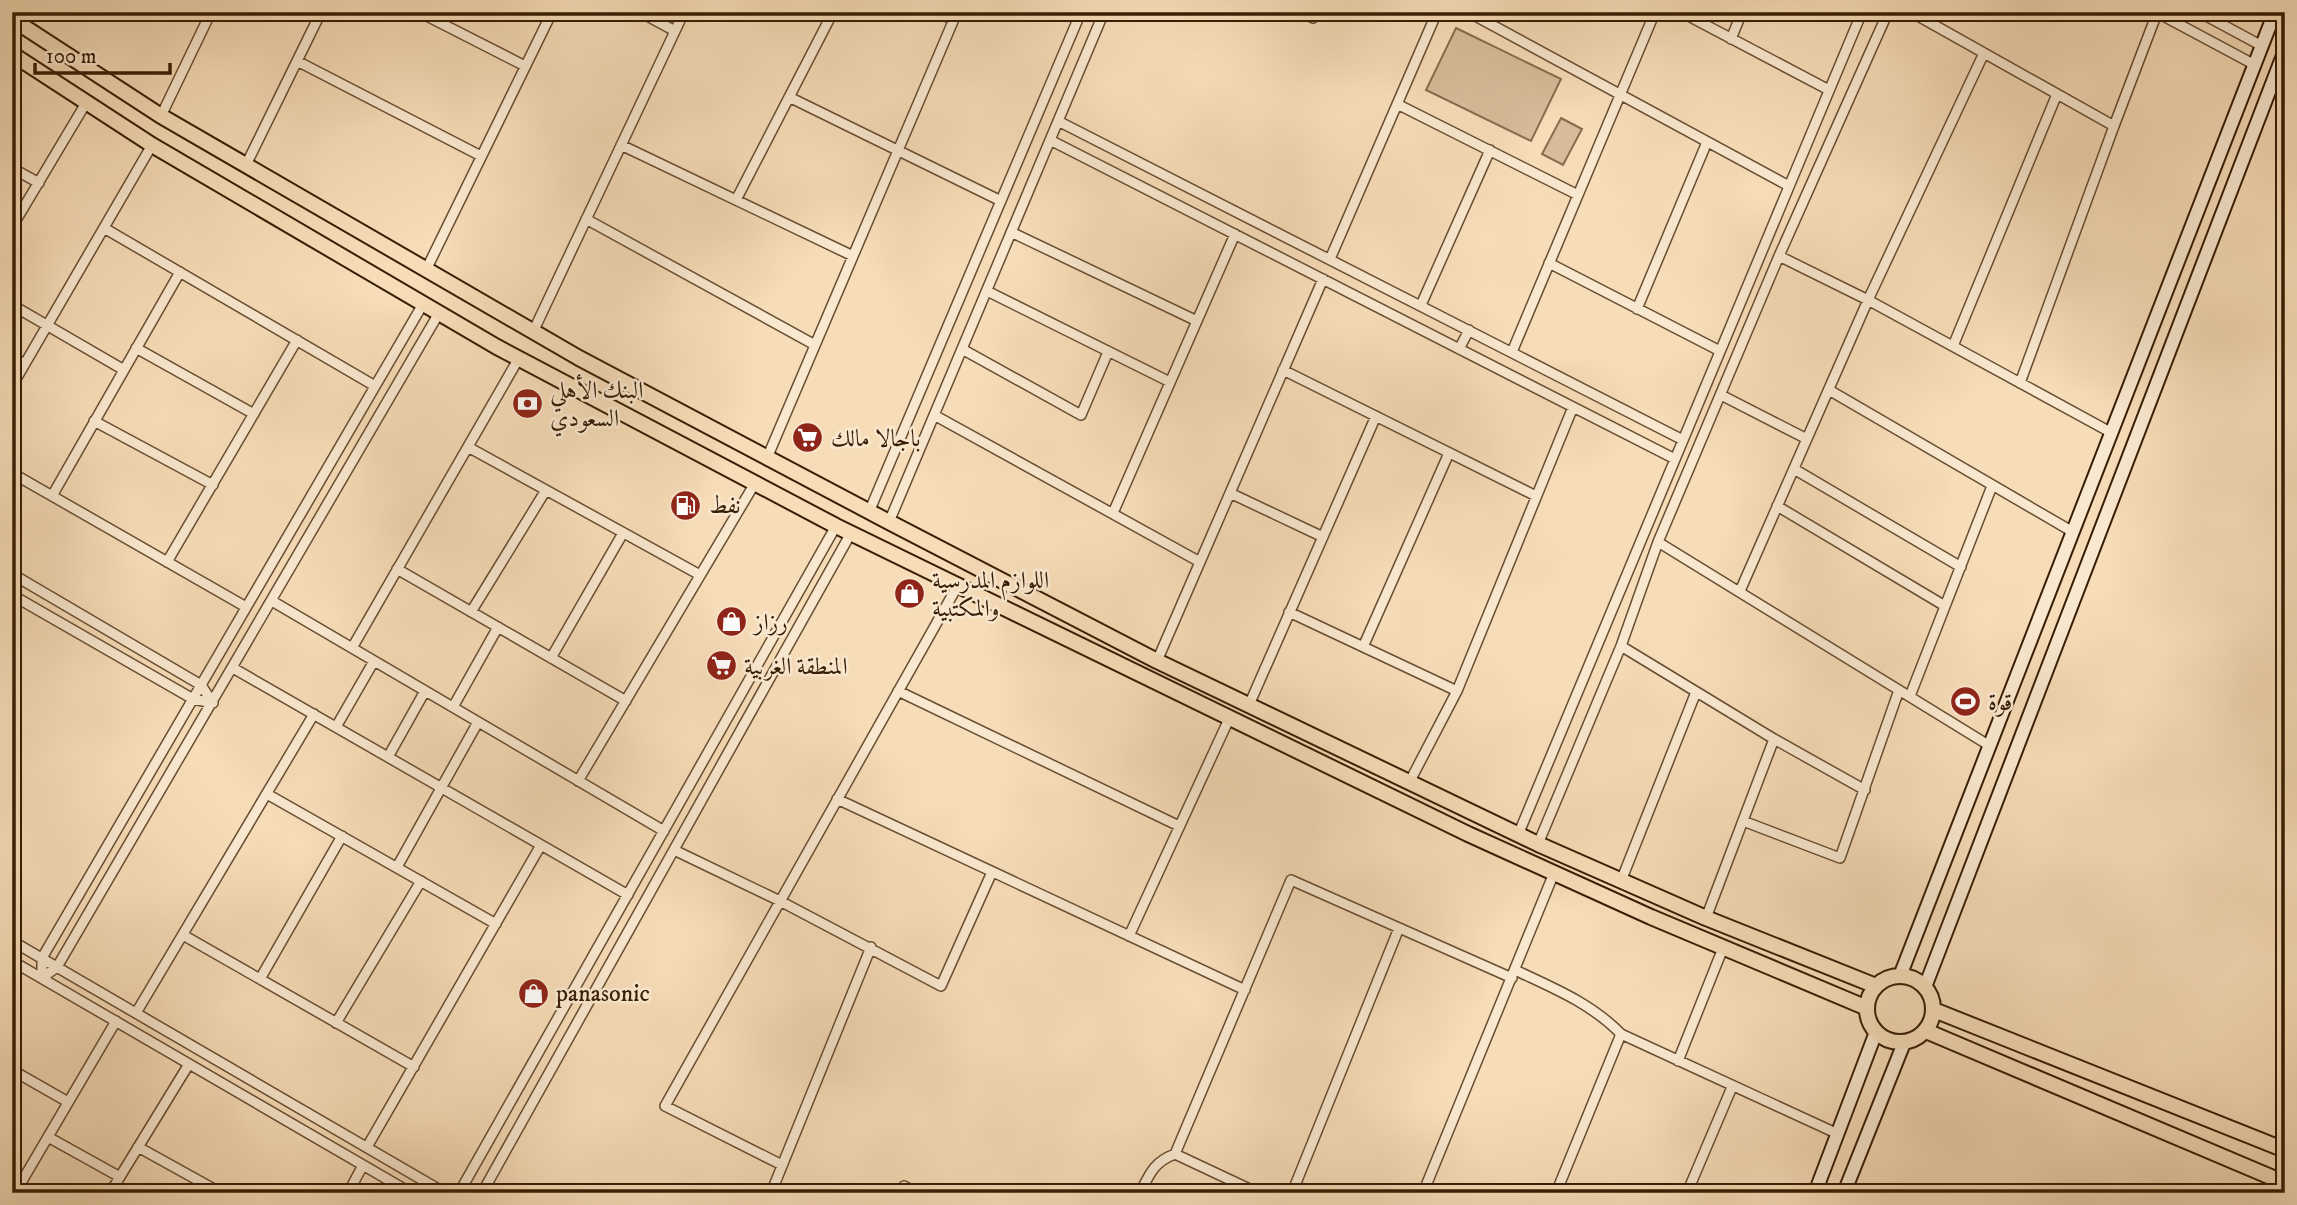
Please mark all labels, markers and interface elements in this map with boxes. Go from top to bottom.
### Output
scale bar [35,32,170,76]
text: 100 m [46,44,97,70]
place label: البنك الأهلي السعودي [550,374,643,437]
bank icon: البنك الأهلي السعودي [510,387,544,421]
supermarket icon: باجالا مالك [791,421,825,455]
place label: باجالا مالك [831,424,921,454]
fuel station icon: نفط [669,488,703,522]
place label: نفط [709,491,741,521]
place label: اللوازم المدرسية والمكتبية [932,566,1049,624]
shop icon: اللوازم المدرسية والمكتبية [892,577,926,611]
shop icon: رزاز [714,605,748,639]
place label: رزاز [752,608,788,638]
supermarket icon: المنطقة الغربية [704,649,738,683]
place label: المنطقة الغربية [744,652,848,682]
sports icon: قوة [1948,685,1982,719]
place label: قوة [1988,688,2012,718]
shop icon: panasonic [516,976,550,1010]
place label: panasonic [555,979,650,1009]

